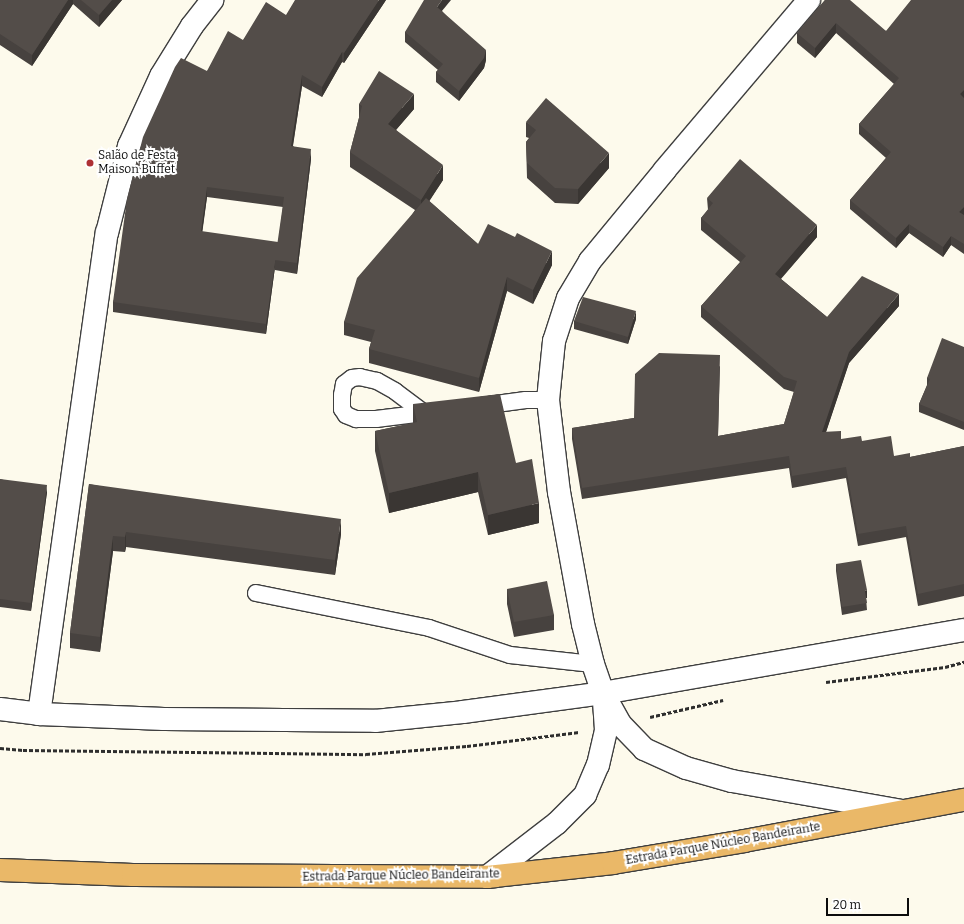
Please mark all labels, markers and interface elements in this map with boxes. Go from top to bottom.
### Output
place label: Salão de Festa Maison Buffet [98,149,176,177]
marker: Salão de Festa Maison Buffet [85,158,95,168]
street label: Estrada Parque Núcleo Bandeirante [625,820,821,868]
street label: Estrada Parque Núcleo Bandeirante [302,867,500,885]
scale bar [828,890,911,916]
text: 20 m [833,898,861,912]

